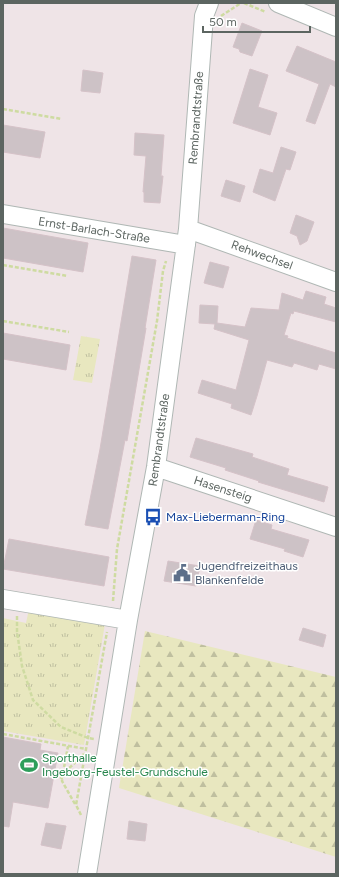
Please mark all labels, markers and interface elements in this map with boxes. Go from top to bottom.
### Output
scale bar [203,8,310,34]
text: 50 m [209,15,237,29]
street label: Rembrandtstraße [186,70,206,165]
street label: Ernst-Barlach-Straße [37,214,151,246]
street label: Rehwechsel [229,237,295,273]
street label: Rembrandtstraße [146,392,172,487]
street label: Hasensteig [192,473,254,505]
bus stop icon: Max-Liebermann-Ring [143,507,163,527]
place label: Max-Liebermann-Ring [166,510,285,524]
place label: Jugendfreizeithaus Blankenfelde [195,559,298,587]
public building icon: Jugendfreizeithaus Blankenfelde [172,563,192,583]
place label: Sporthalle Ingeborg-Feustel-Grundschule [42,751,208,779]
sports icon: Sporthalle Ingeborg-Feustel-Grundschule [19,755,39,775]

